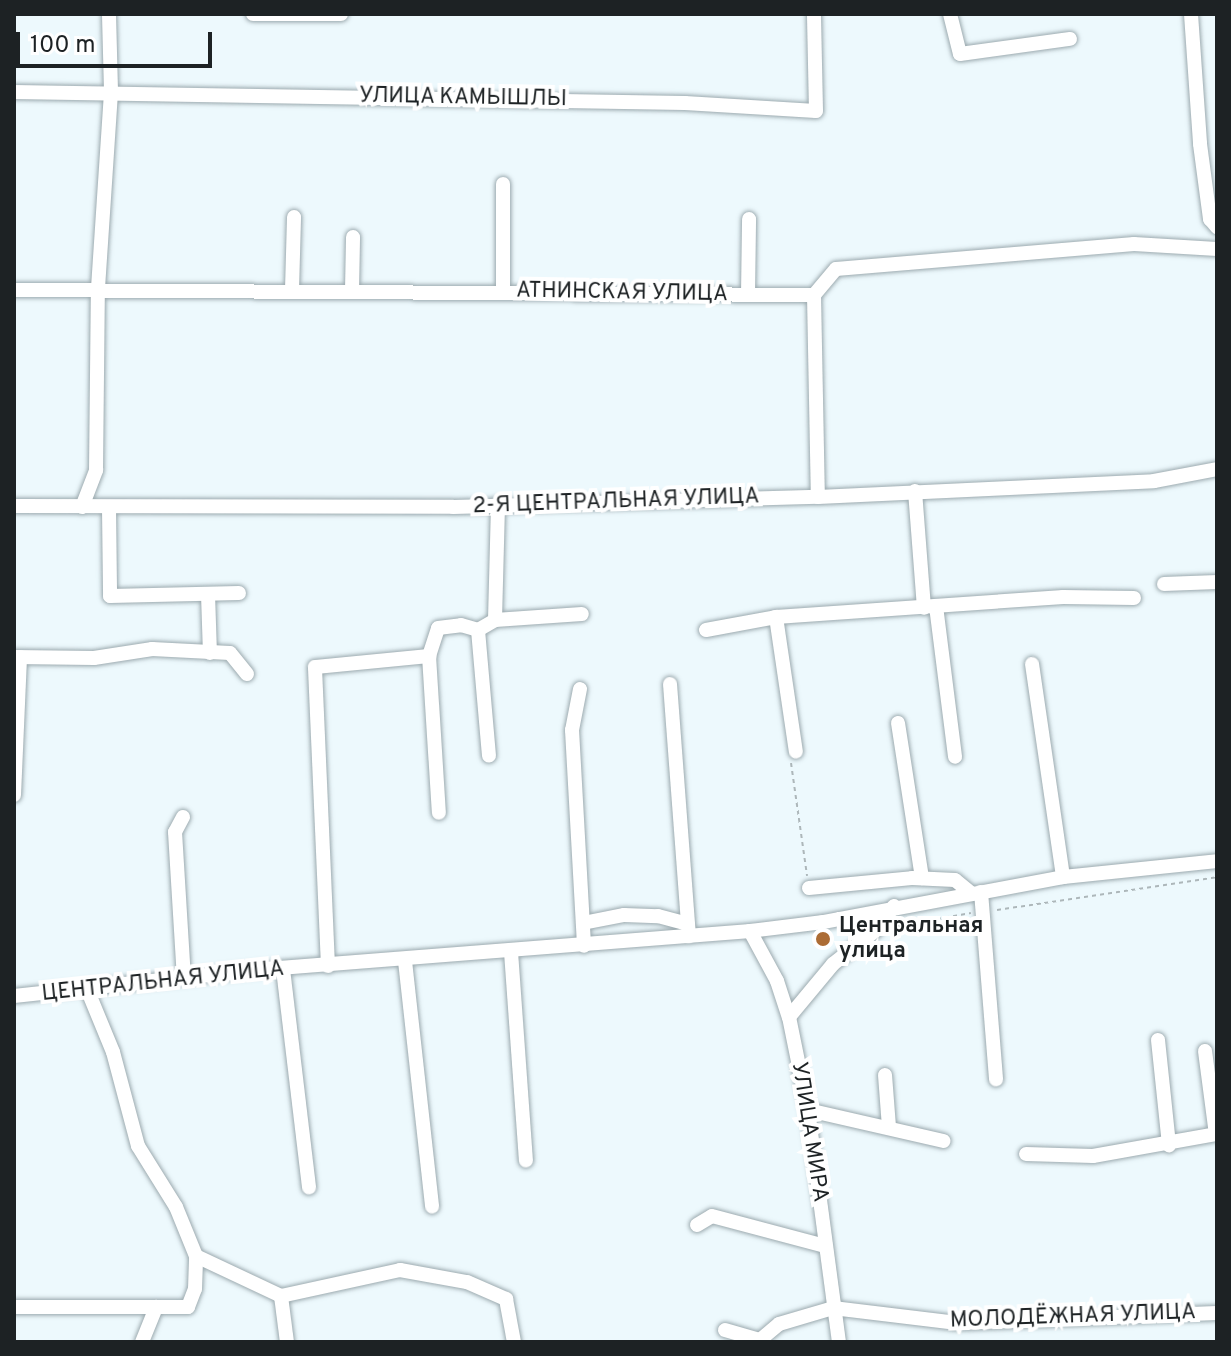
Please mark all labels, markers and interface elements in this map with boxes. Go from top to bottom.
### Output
scale bar [20,16,216,66]
text: 100 m [30,31,96,61]
street label: УЛИЦА КАМЫШЛЫ [358,83,568,113]
street label: АТНИНСКАЯ УЛИЦА [516,278,728,308]
street label: 2-Я ЦЕНТРАЛЬНАЯ УЛИЦА [472,484,760,520]
place label: Центральная улица [839,913,983,964]
marker: Центральная улица [814,930,832,948]
street label: ЦЕНТРАЛЬНАЯ УЛИЦА [40,956,286,1008]
street label: УЛИЦА МИРА [785,1060,833,1204]
street label: МОЛОДЁЖНАЯ УЛИЦА [950,1300,1196,1334]

